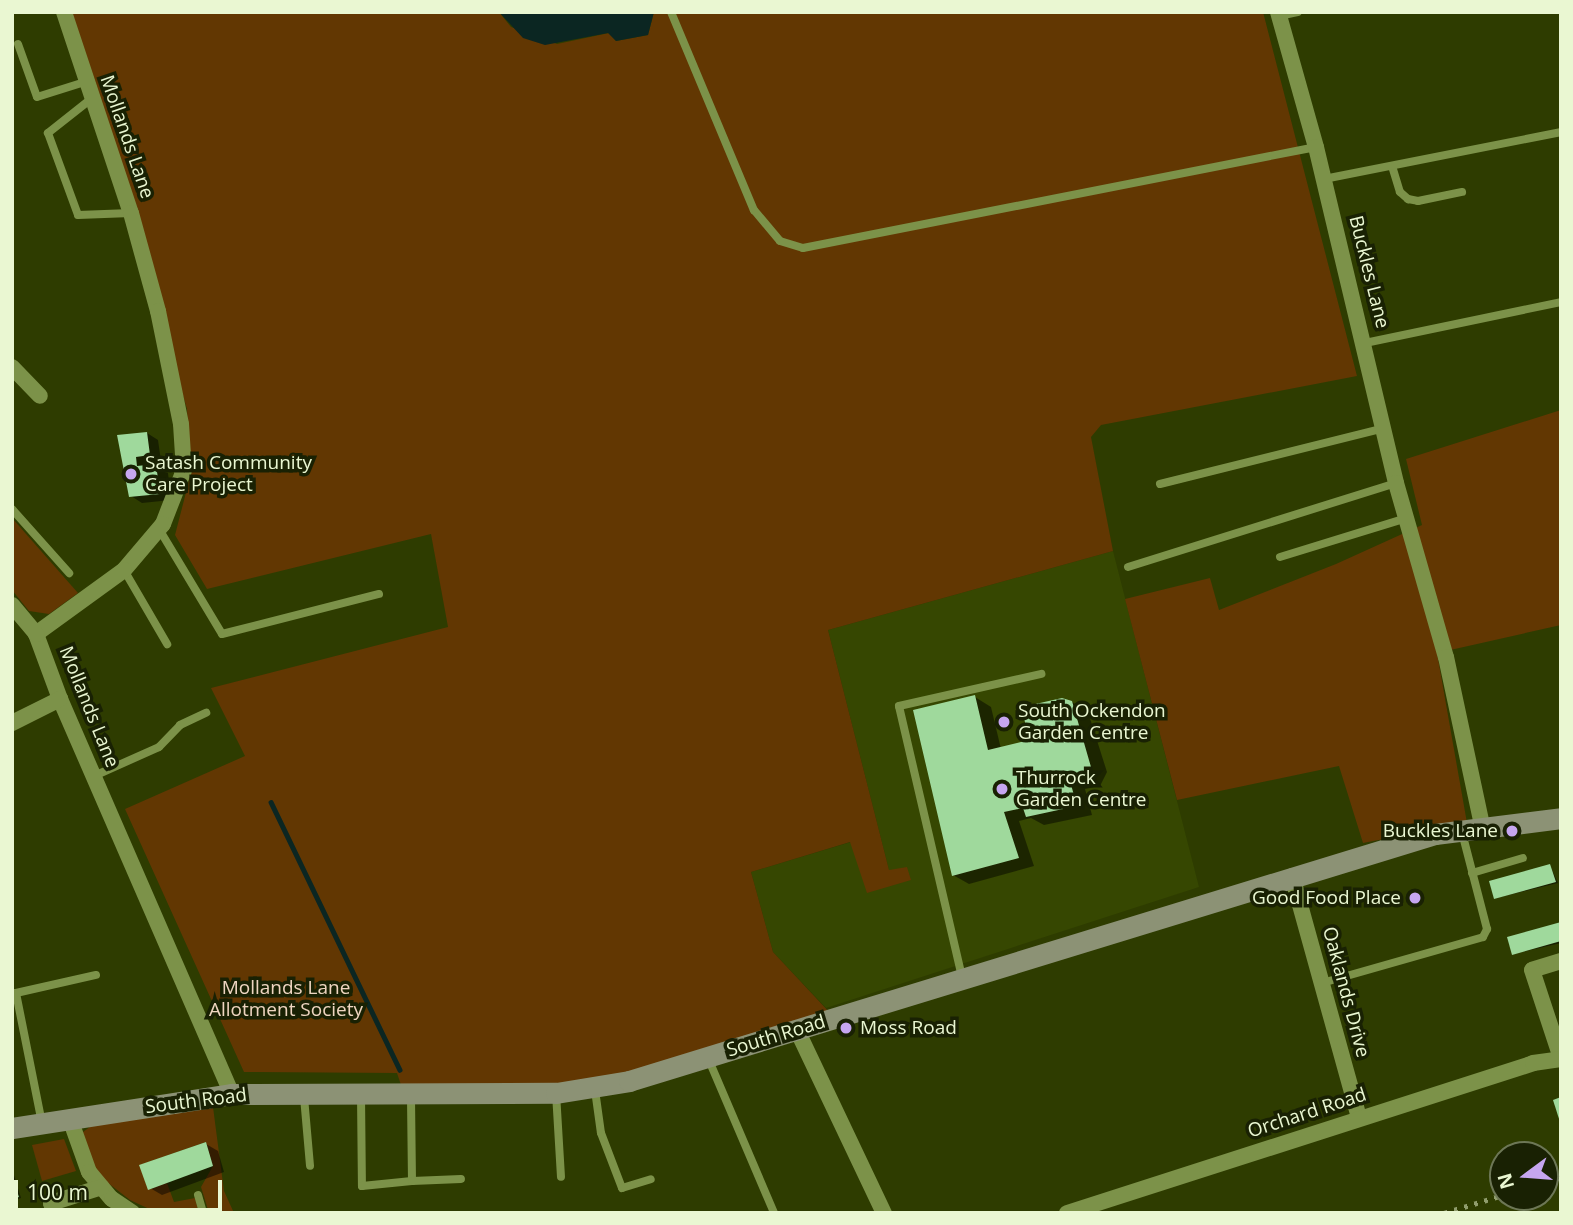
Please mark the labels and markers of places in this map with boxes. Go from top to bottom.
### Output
place label: Satash Community Care Project [145,452,312,496]
marker: Satash Community Care Project [123,466,139,482]
place label: South Ockendon Garden Centre [1018,700,1166,744]
marker: South Ockendon Garden Centre [996,714,1012,730]
place label: Thurrock Garden Centre [1016,767,1147,811]
marker: Thurrock Garden Centre [994,781,1010,797]
place label: Buckles Lane [1383,820,1498,842]
marker: Buckles Lane [1504,823,1520,839]
place label: Good Food Place [1252,887,1401,909]
marker: Good Food Place [1407,890,1423,906]
place label: Moss Road [860,1017,957,1039]
marker: Moss Road [838,1020,854,1036]

